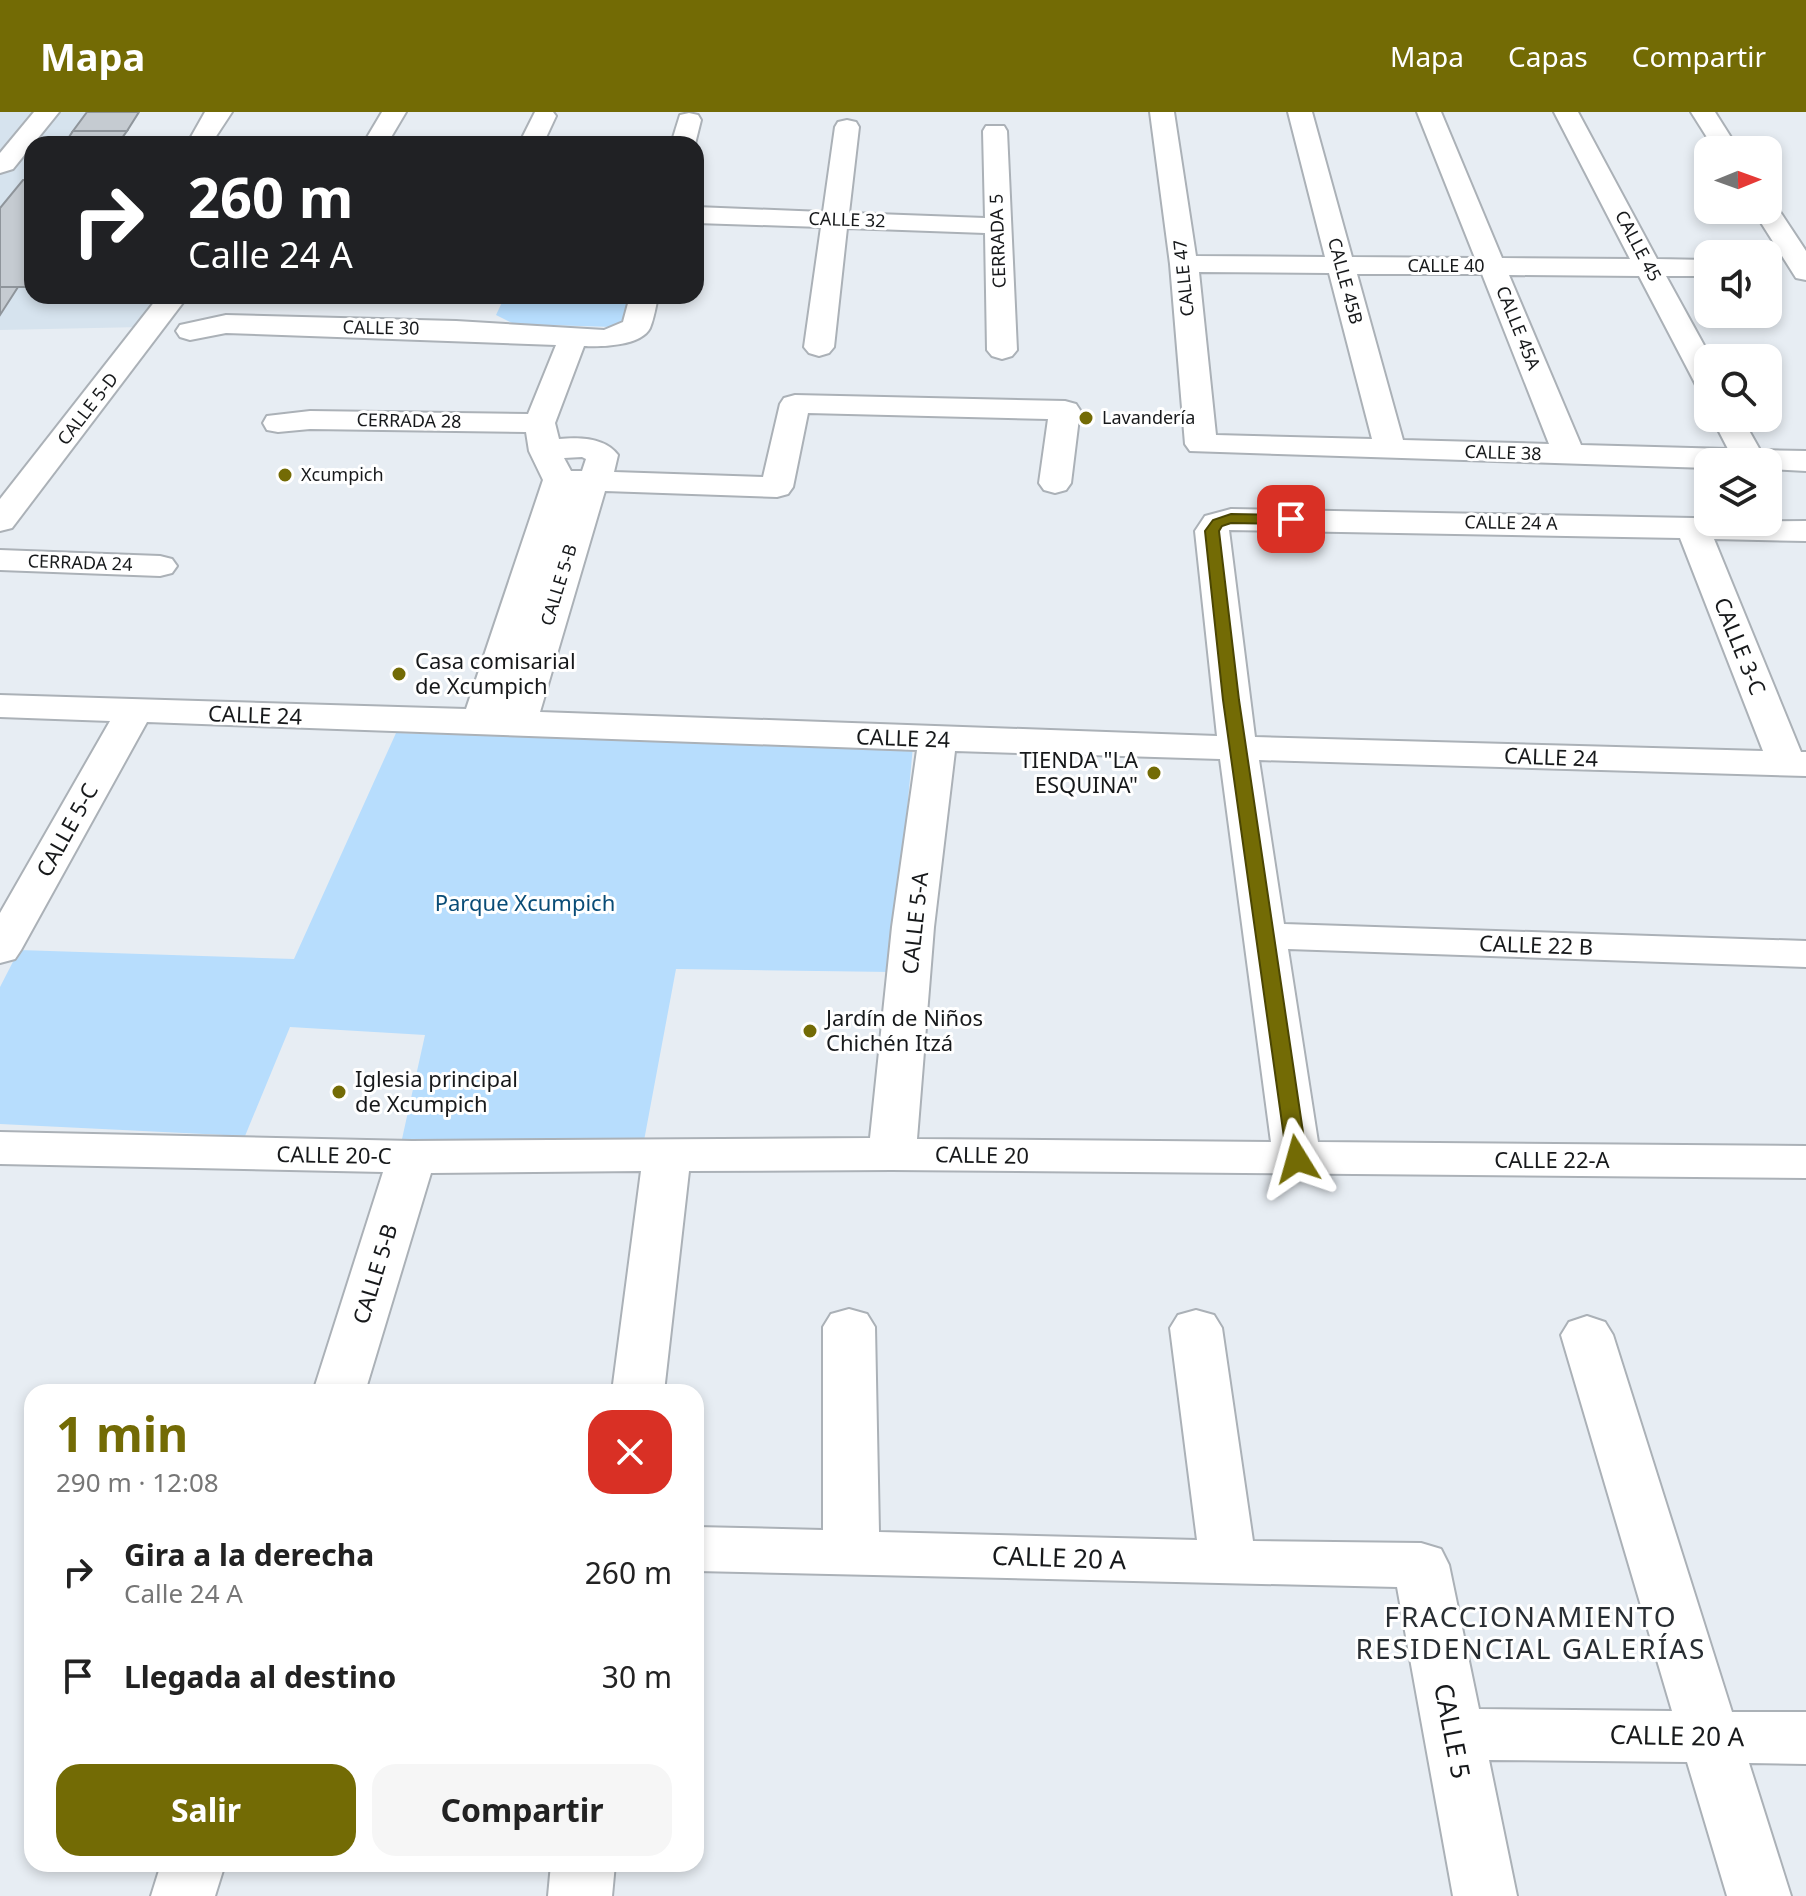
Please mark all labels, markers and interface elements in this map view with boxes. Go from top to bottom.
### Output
text: Mapa [40,30,145,82]
text: Mapa [1390,37,1464,75]
text: Capas [1508,37,1588,75]
text: Compartir [1632,37,1766,75]
north arrow [1694,136,1782,224]
map controls [1694,136,1782,536]
text: 260 m [188,158,353,234]
icon: right [56,168,160,272]
street label: CERRADA 5 [983,193,1011,289]
street label: CALLE 32 [808,206,886,232]
street label: CALLE 45 [1610,206,1668,285]
text: Calle 24 A [188,230,353,279]
street label: CALLE 45B [1323,235,1369,327]
street label: CALLE 47 [1167,239,1199,318]
button: sound [1694,240,1782,328]
street label: CALLE 40 [1407,253,1485,277]
street label: CALLE 45A [1491,282,1547,374]
street label: CALLE 30 [342,314,420,340]
button: search [1694,344,1782,432]
street label: CALLE 5-D [51,367,123,450]
place label: Lavandería [1102,405,1195,429]
street label: CERRADA 28 [356,407,462,433]
marker: Lavandería [1077,409,1095,427]
street label: CALLE 38 [1464,439,1542,465]
button: layers [1694,448,1782,536]
place label: Xcumpich [301,462,384,486]
marker: Xcumpich [276,466,294,484]
pin [1257,485,1325,553]
icon: arrive [1269,497,1313,541]
street label: CALLE 24 A [1464,509,1558,535]
street label: CALLE 5-B [534,541,582,628]
street label: CERRADA 24 [27,548,133,576]
street label: CALLE 3-C [1708,592,1774,699]
place label: Casa comisarial de Xcumpich [415,645,576,700]
marker: Casa comisarial de Xcumpich [390,665,408,683]
street label: CALLE 24 [207,697,303,731]
street label: CALLE 24 [855,720,951,754]
street label: CALLE 24 [1503,739,1599,773]
place label: TIENDA "LA ESQUINA" [1019,744,1139,799]
marker: TIENDA "LA ESQUINA" [1145,764,1163,782]
street label: CALLE 5-C [28,777,104,882]
street label: CALLE 5-A [894,869,934,976]
park label: Parque Xcumpich [435,887,615,917]
street label: CALLE 22 B [1478,927,1594,961]
place label: Jardín de Niños Chichén Itzá [824,1002,983,1057]
marker: Jardín de Niños Chichén Itzá [801,1022,819,1040]
place label: Iglesia principal de Xcumpich [355,1063,518,1118]
marker: Iglesia principal de Xcumpich [330,1083,348,1101]
position arrow [1255,1117,1339,1201]
street label: CALLE 20-C [276,1138,392,1170]
street label: CALLE 20 [935,1138,1029,1170]
street label: CALLE 22-A [1494,1144,1611,1174]
street label: CALLE 5-B [345,1220,403,1327]
text: 1 min [56,1401,188,1466]
button: close [588,1410,672,1494]
text: 290 m · 12:08 [56,1464,219,1500]
text: Gira a la derecha [124,1534,374,1575]
street label: CALLE 20 A [991,1537,1127,1577]
icon: right [56,1550,100,1594]
text: 260 m [585,1552,672,1593]
text: Calle 24 A [124,1575,243,1611]
district label: FRACCIONAMIENTO RESIDENCIAL GALERÍAS [1356,1597,1706,1667]
icon: arrive [56,1654,100,1698]
text: Llegada al destino [124,1656,396,1697]
text: 30 m [602,1656,672,1697]
street label: CALLE 5 [1426,1680,1480,1782]
street label: CALLE 20 A [1609,1716,1745,1754]
button: Salir [56,1764,356,1856]
button: Compartir [372,1764,672,1856]

